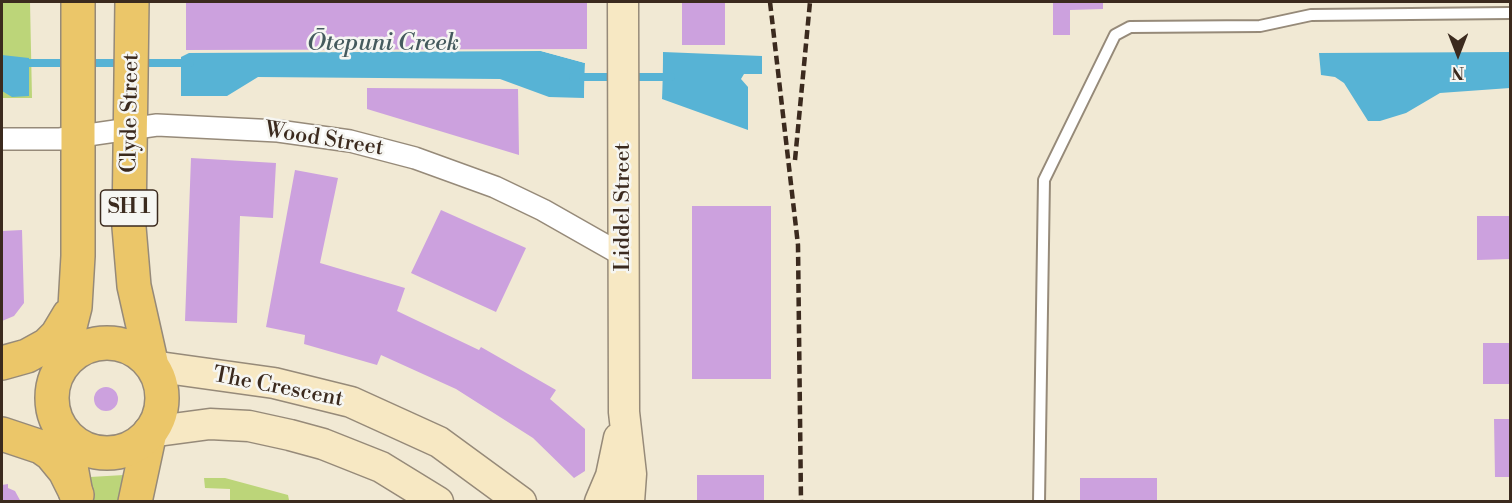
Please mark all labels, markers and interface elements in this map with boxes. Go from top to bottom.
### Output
north arrow [1428,24,1488,84]
water label: Ōtepuni Creek [307,30,459,58]
street label: Clyde Street [117,53,145,173]
text: N [1452,62,1464,82]
street label: Wood Street [263,118,385,162]
street label: Liddel Street [611,143,637,271]
road number: SH 1 [100,190,158,226]
street label: The Crescent [211,362,345,414]

